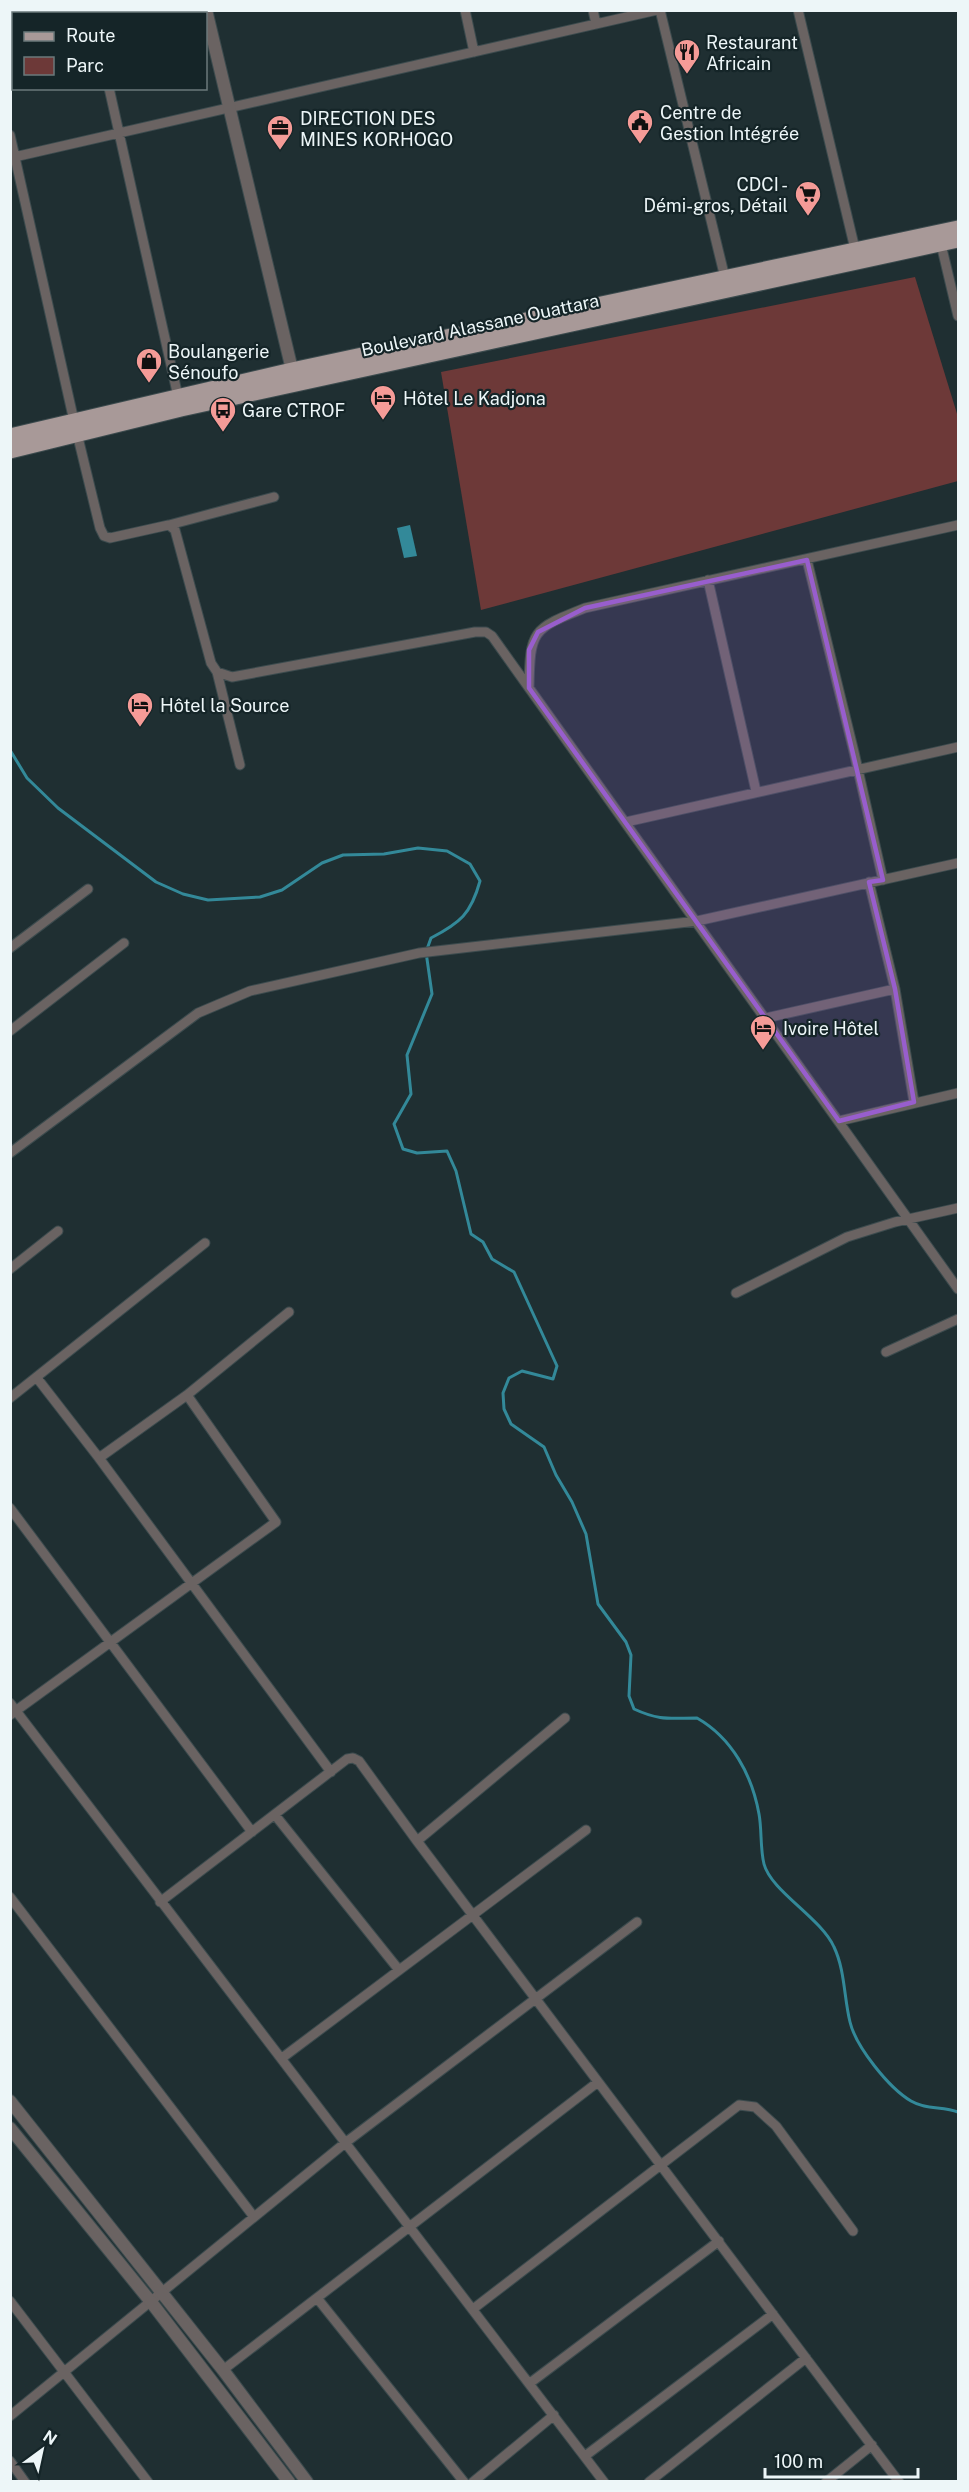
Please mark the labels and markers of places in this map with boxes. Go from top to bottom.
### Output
place label: Restaurant Africain [706,32,798,74]
restaurant icon: Restaurant Africain [672,37,702,75]
place label: Centre de Gestion Intégrée [660,102,799,144]
public building icon: Centre de Gestion Intégrée [625,107,655,145]
place label: DIRECTION DES MINES KORHOGO [300,108,453,150]
office icon: DIRECTION DES MINES KORHOGO [265,113,295,151]
place label: CDCI - Démi-gros, Détail [643,174,788,216]
supermarket icon: CDCI - Démi-gros, Détail [793,179,823,217]
place label: Boulangerie Sénoufo [168,341,269,383]
shop icon: Boulangerie Sénoufo [134,346,164,384]
hotel icon: Hôtel Le Kadjona [368,383,398,421]
place label: Hôtel Le Kadjona [403,388,546,409]
bus stop icon: Gare CTROF [208,395,238,433]
place label: Gare CTROF [242,400,345,421]
hotel icon: Hôtel la Source [125,690,155,728]
place label: Hôtel la Source [160,695,290,716]
hotel icon: Ivoire Hôtel [748,1013,778,1051]
place label: Ivoire Hôtel [783,1018,879,1039]

